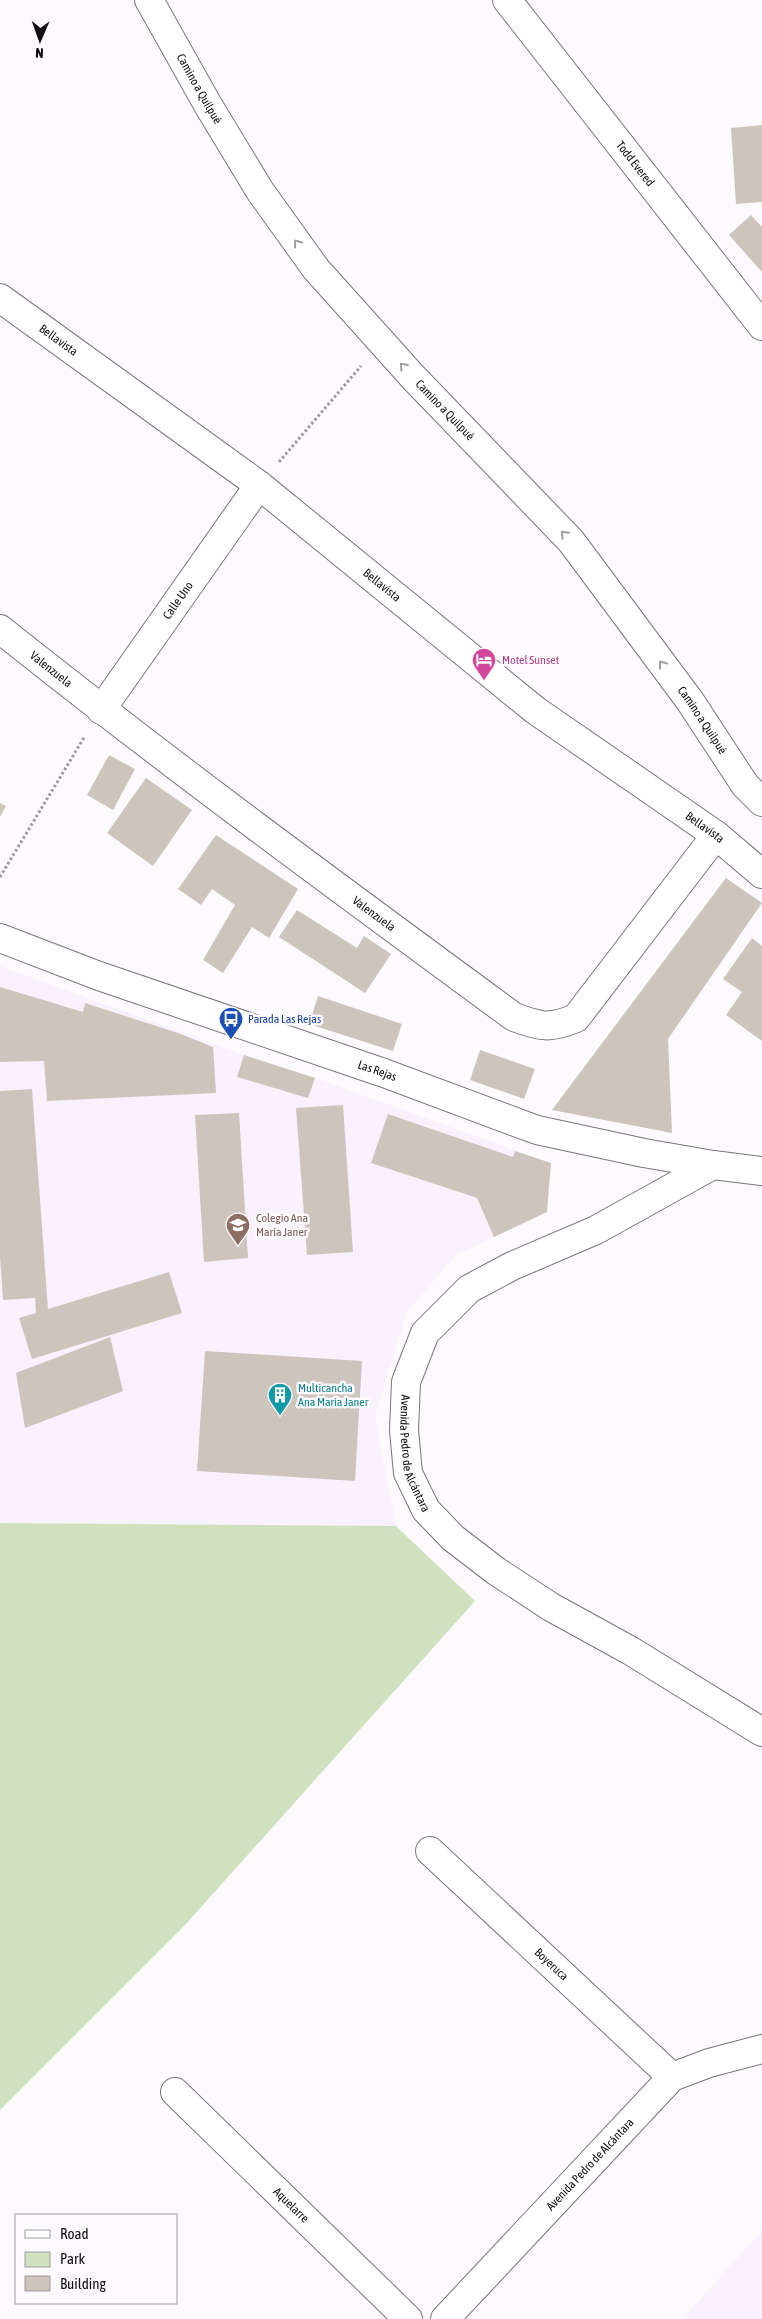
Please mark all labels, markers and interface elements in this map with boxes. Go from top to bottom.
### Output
north arrow [15,15,65,65]
text: N [35,45,44,61]
street label: Camino a Quilpué [174,51,225,126]
street label: Todd Evered [613,139,657,189]
one-way arrow [294,239,303,249]
street label: Bellavista [36,322,80,359]
one-way arrow [400,363,409,372]
street label: Camino a Quilpué [413,377,477,443]
one-way arrow [561,531,570,540]
street label: Bellavista [360,566,403,605]
street label: Calle Uno [160,578,196,622]
hotel icon: Motel Sunset [471,647,497,681]
street label: Valenzuela [27,648,75,690]
place label: Motel Sunset [502,653,560,667]
one-way arrow [659,660,668,670]
street label: Camino a Quilpué [675,684,730,757]
street label: Bellavista [683,809,727,846]
street label: Valenzuela [350,893,398,934]
bus stop icon: Parada Las Rejas [218,1006,244,1040]
place label: Parada Las Rejas [248,1012,321,1026]
street label: Las Rejas [356,1058,399,1084]
place label: Colegio Ana María Janer [256,1211,308,1239]
school or university icon: Colegio Ana María Janer [225,1212,251,1246]
place label: Multicancha Ana María Janer [298,1381,369,1409]
building icon: Multicancha Ana María Janer [267,1382,293,1416]
street label: Avenida Pedro de Alcántara [397,1394,433,1514]
street label: Boyeruca [532,1945,571,1983]
street label: Avenida Pedro de Alcántara [544,2115,637,2213]
street label: Aquelarre [270,2185,312,2225]
legend [15,2214,178,2304]
text: Road [60,2225,89,2242]
text: Park [60,2250,85,2267]
text: Building [60,2275,106,2292]

